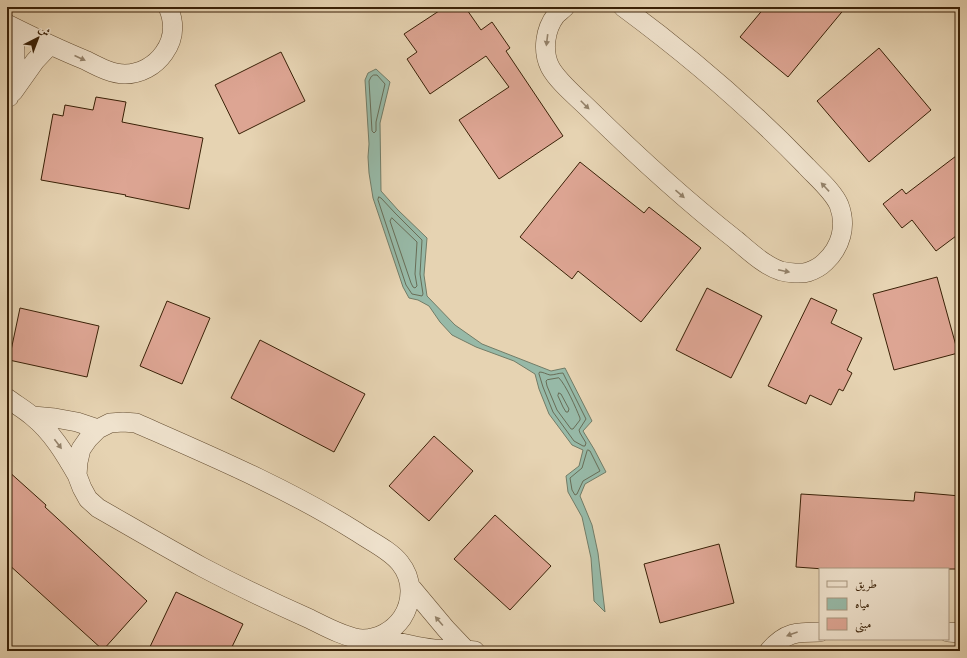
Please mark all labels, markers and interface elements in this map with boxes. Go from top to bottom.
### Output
north arrow [18,18,58,58]
text: ش [35,22,53,40]
one-way arrow [544,34,550,46]
one-way arrow [75,56,87,62]
one-way arrow [580,100,590,110]
one-way arrow [820,182,830,192]
one-way arrow [675,189,686,198]
one-way arrow [778,268,790,274]
one-way arrow [54,438,62,449]
legend [819,568,949,640]
text: طريق [855,576,877,592]
text: مياه [855,596,870,612]
one-way arrow [434,616,443,627]
text: مبنى [855,616,871,633]
one-way arrow [785,632,797,638]

